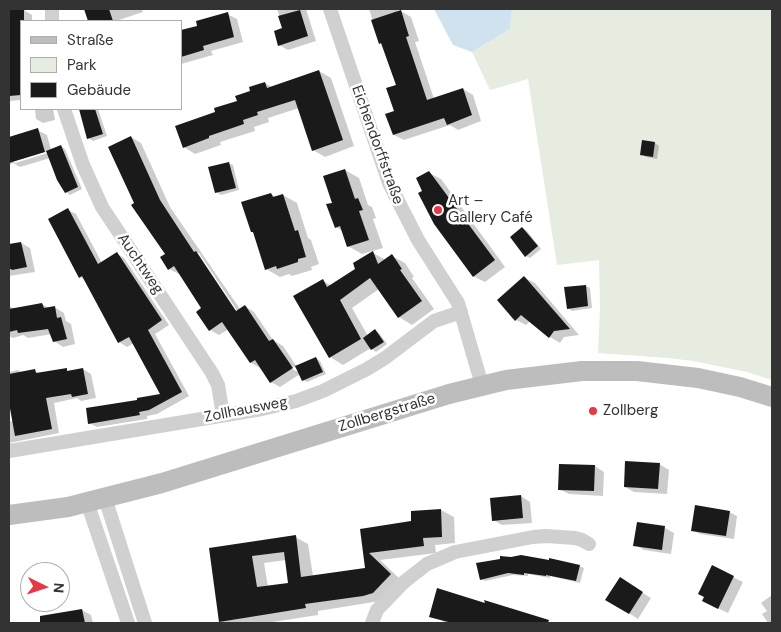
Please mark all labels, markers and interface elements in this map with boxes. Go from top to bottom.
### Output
legend [20,20,182,110]
text: Straße [67,30,114,50]
text: Park [67,55,97,75]
text: Gebäude [67,80,131,100]
street label: Eichendorffstraße [347,83,407,207]
place label: Art – Gallery Café [448,192,533,227]
marker: Art – Gallery Café [432,204,444,216]
street label: Auchtweg [113,230,167,298]
street label: Zollbergstraße [336,390,438,436]
street label: Zollhausweg [203,393,289,427]
place label: Zollberg [603,402,658,420]
marker: Zollberg [587,405,599,417]
north arrow [20,562,70,612]
text: N [50,582,68,594]

